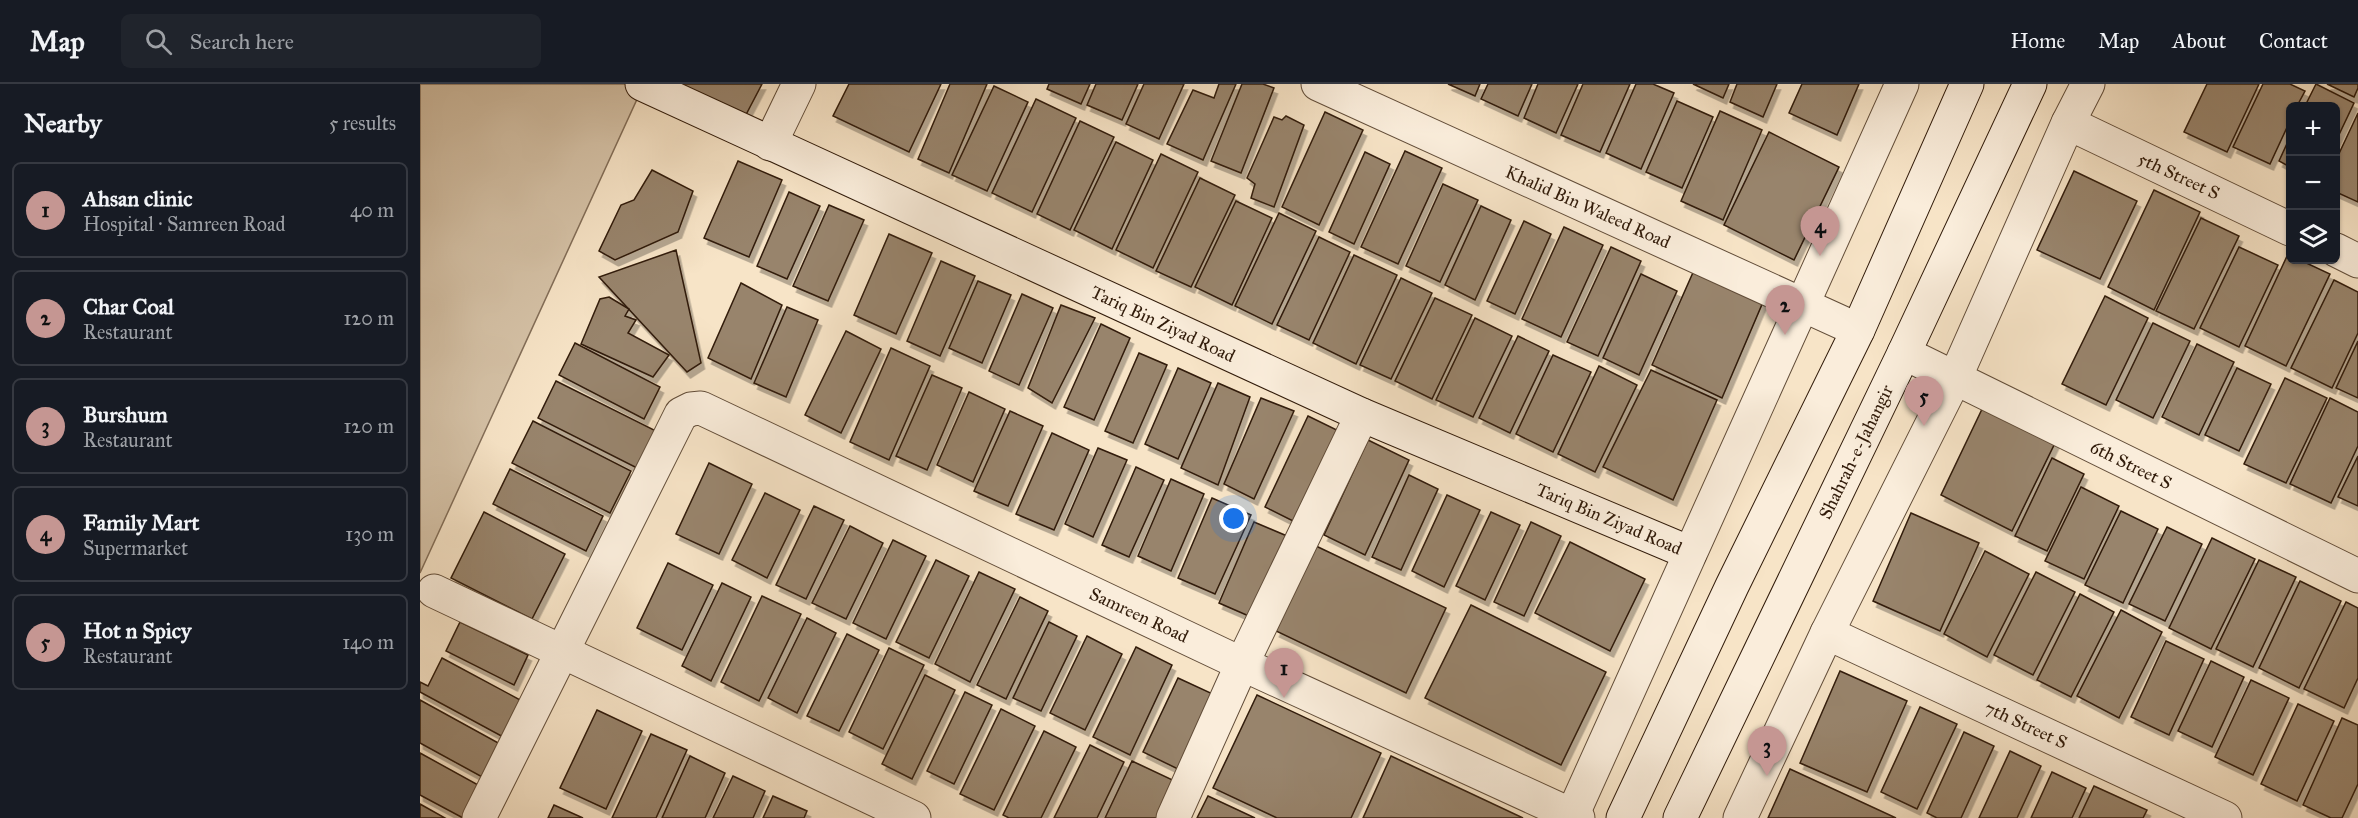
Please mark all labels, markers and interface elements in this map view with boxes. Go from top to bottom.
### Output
search box [121,14,541,68]
text: Map [30,24,85,59]
icon: search [142,25,175,58]
text: Search here [190,28,294,55]
text: Home [2010,28,2065,54]
text: Map [2098,28,2139,54]
text: About [2172,28,2226,54]
text: Contact [2259,28,2328,54]
map controls [2286,102,2340,264]
button: + [2286,102,2340,156]
text: Nearby [24,107,102,139]
text: 5 results [329,111,396,135]
street label: 5th Street S [2135,148,2223,204]
button: − [2286,156,2340,210]
street label: Khalid Bin Waleed Road [1502,161,1674,253]
text: Ahsan clinic [83,185,192,212]
text: 1 [42,198,49,222]
text: 40 m [350,198,394,222]
pin: 4 [1800,206,1840,256]
button: layers [2286,210,2340,264]
text: Hospital · Samreen Road [83,212,285,236]
street label: Tariq Bin Ziyad Road [1087,281,1239,368]
pin: 2 [1766,286,1804,335]
text: Char Coal [83,293,174,320]
text: 2 [41,306,50,330]
text: 120 m [343,306,394,330]
text: Restaurant [83,320,173,344]
pin: 5 [1904,376,1944,426]
street label: Shahrah-e-Jahangir [1814,381,1899,523]
text: Burshum [83,401,168,428]
text: 3 [42,414,50,438]
text: 120 m [343,414,394,438]
text: Restaurant [83,428,173,452]
street label: 6th Street S [2086,436,2176,494]
street label: Tariq Bin Ziyad Road [1532,478,1685,561]
your location [1219,504,1248,533]
text: Family Mart [83,509,199,536]
text: 4 [40,522,51,546]
text: 130 m [345,522,394,546]
text: Supermarket [83,536,188,560]
street label: Samreen Road [1086,582,1192,648]
text: Hot n Spicy [83,617,191,644]
text: 5 [41,630,50,654]
text: 140 m [342,630,394,654]
text: Restaurant [83,644,173,668]
pin: 1 [1264,648,1304,698]
street label: 7th Street S [1981,696,2071,754]
pin: 3 [1748,726,1786,776]

